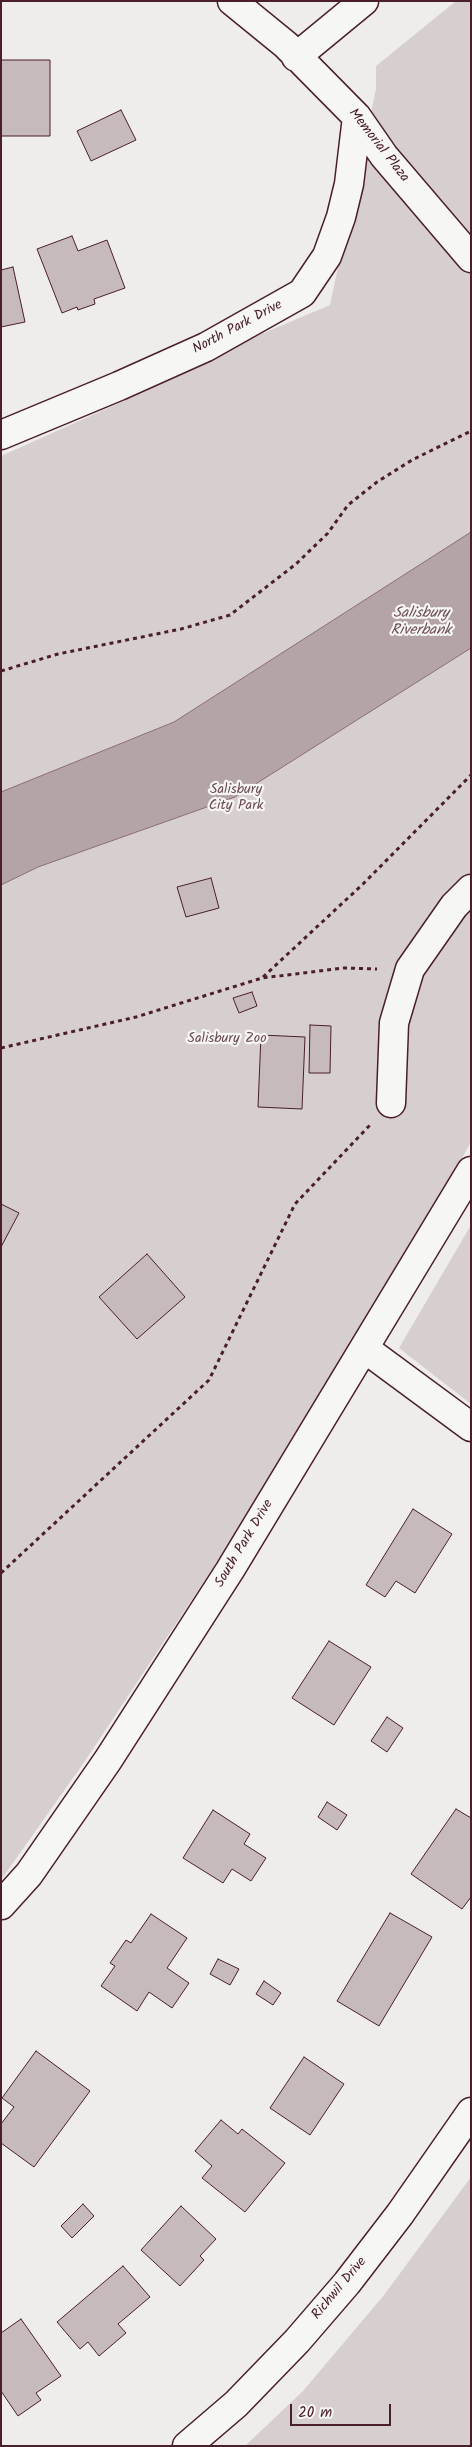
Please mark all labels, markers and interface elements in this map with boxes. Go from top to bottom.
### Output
street label: Memorial Plaza [344,106,412,186]
street label: North Park Drive [190,297,286,359]
water label: Salisbury Riverbank [391,605,451,640]
park label: Salisbury City Park [209,783,263,816]
park label: Salisbury Zoo [188,1032,266,1048]
street label: South Park Drive [212,1497,278,1591]
street label: Richwil Drive [309,2254,371,2324]
scale bar [292,2394,393,2426]
text: 20 m [298,2401,332,2425]

